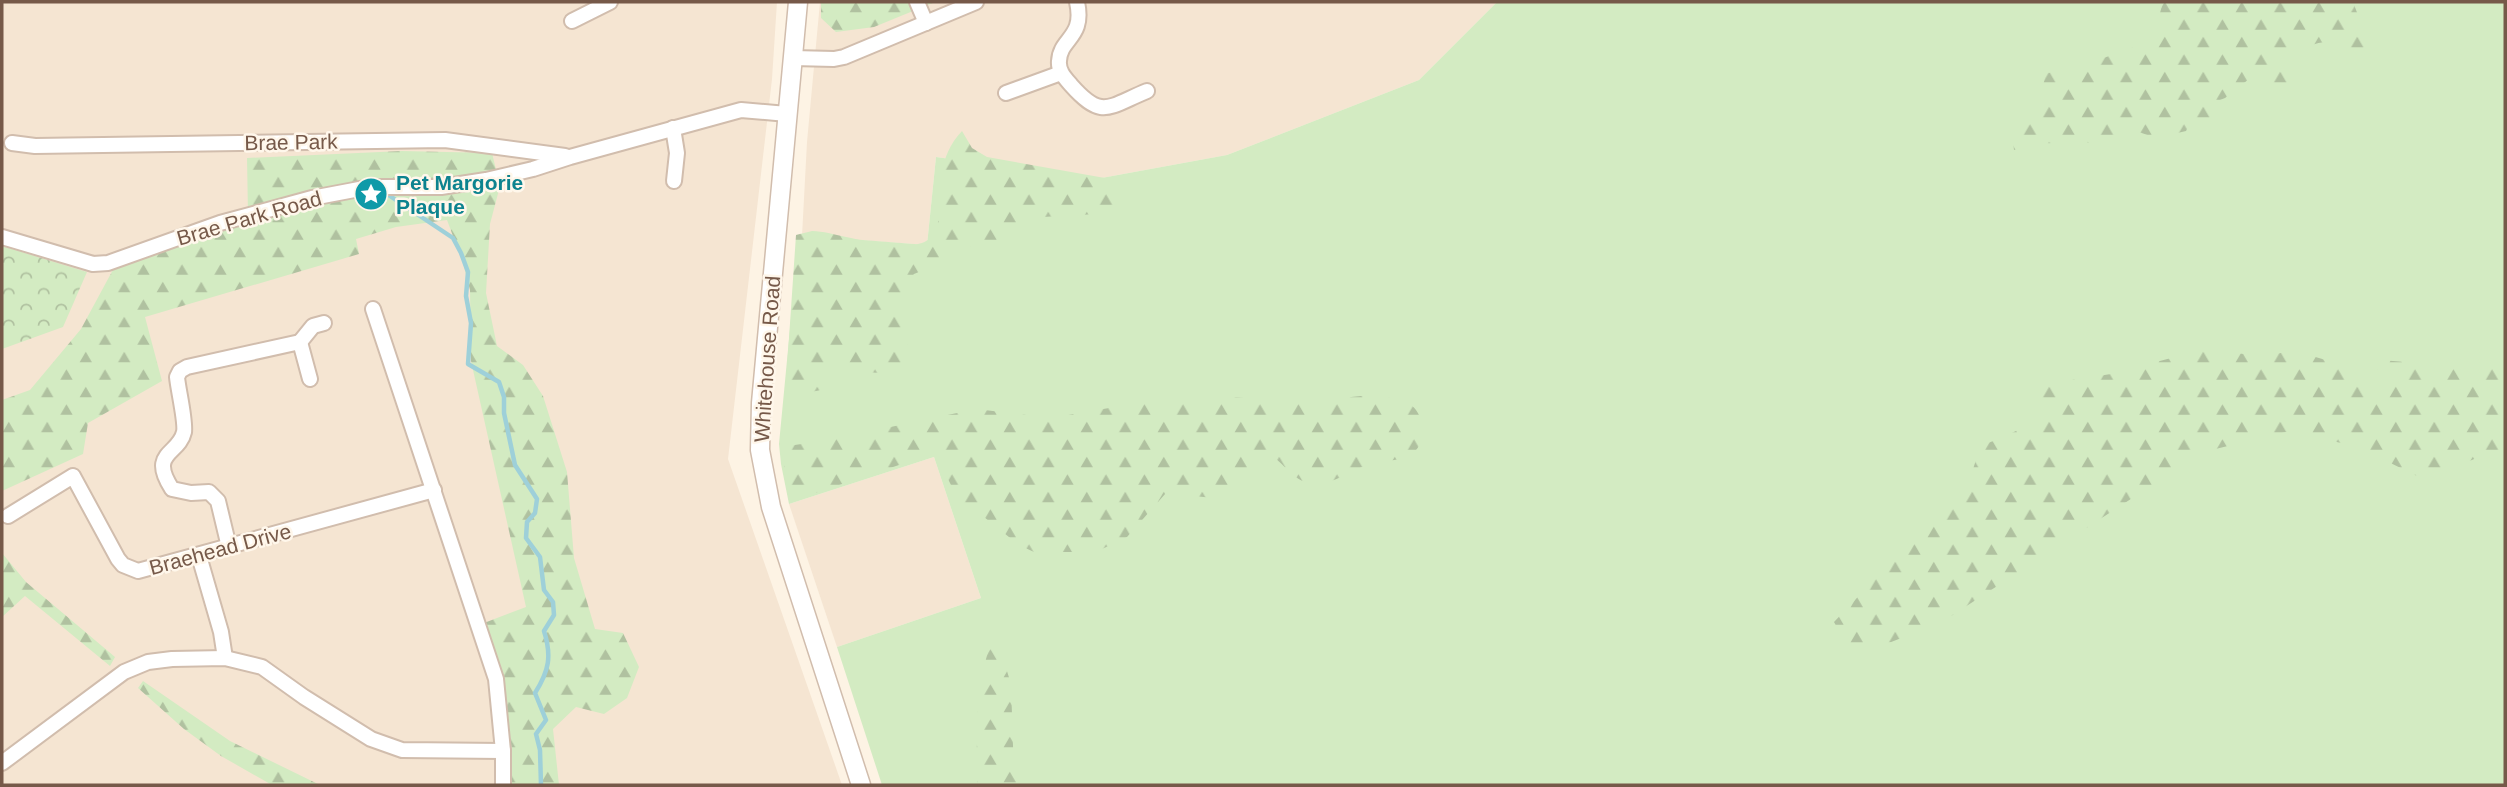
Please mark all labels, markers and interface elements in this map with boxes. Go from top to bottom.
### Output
street label: Brae Park [244,130,338,154]
place label: Pet Margorie Plaque [396,171,523,218]
place icon: Pet Margorie Plaque [352,175,390,213]
street label: Brae Park Road [174,186,324,250]
street label: Whitehouse Road [750,275,784,443]
street label: Braehead Drive [147,519,293,579]

